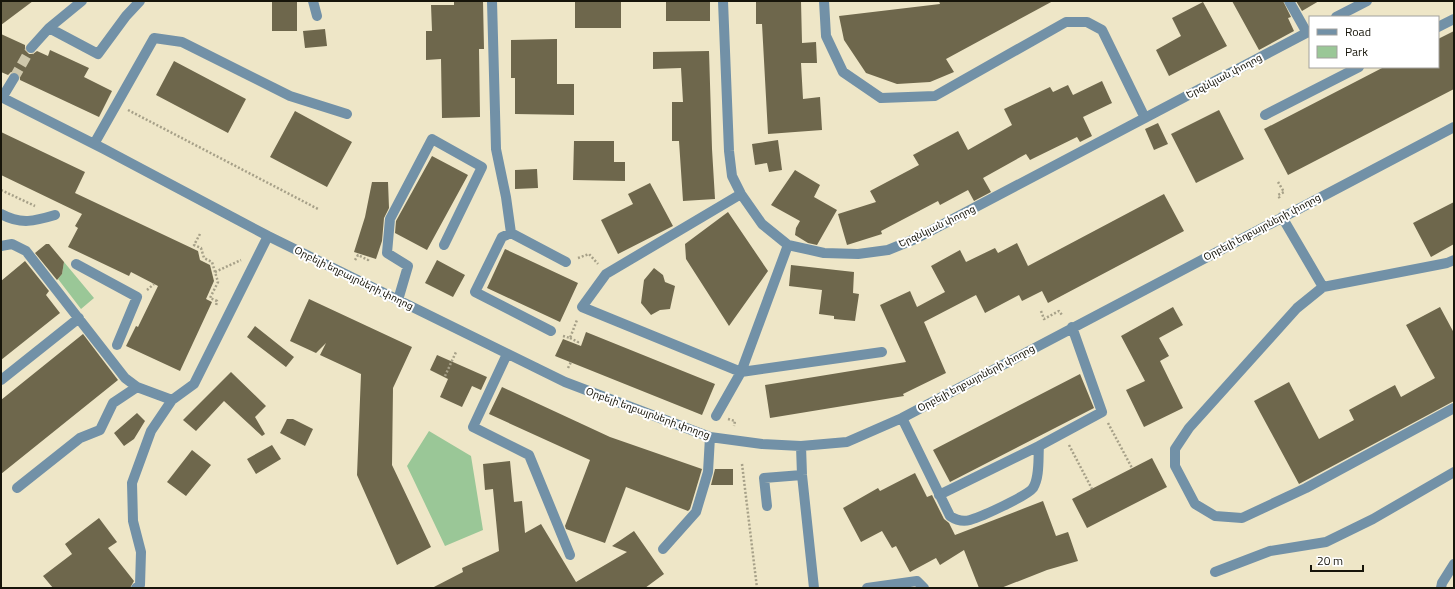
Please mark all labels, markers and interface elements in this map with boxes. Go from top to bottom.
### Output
legend [1309,16,1439,68]
text: Road [1345,22,1371,41]
text: Park [1345,42,1368,61]
street label: Երզնկյան փողոց [1183,50,1265,102]
street label: Օրբելի եղբայրների փողոց [1201,190,1324,264]
street label: Երզնկյան փողոց [896,201,978,251]
street label: Օրբելի եղբայրների փողոց [292,242,416,314]
street label: Օրբելի եղբայրների փողոց [915,341,1038,415]
street label: Օրբելի եղբայրների փողոց [584,383,712,443]
scale bar [1311,547,1363,573]
text: 20 m [1317,551,1343,570]

